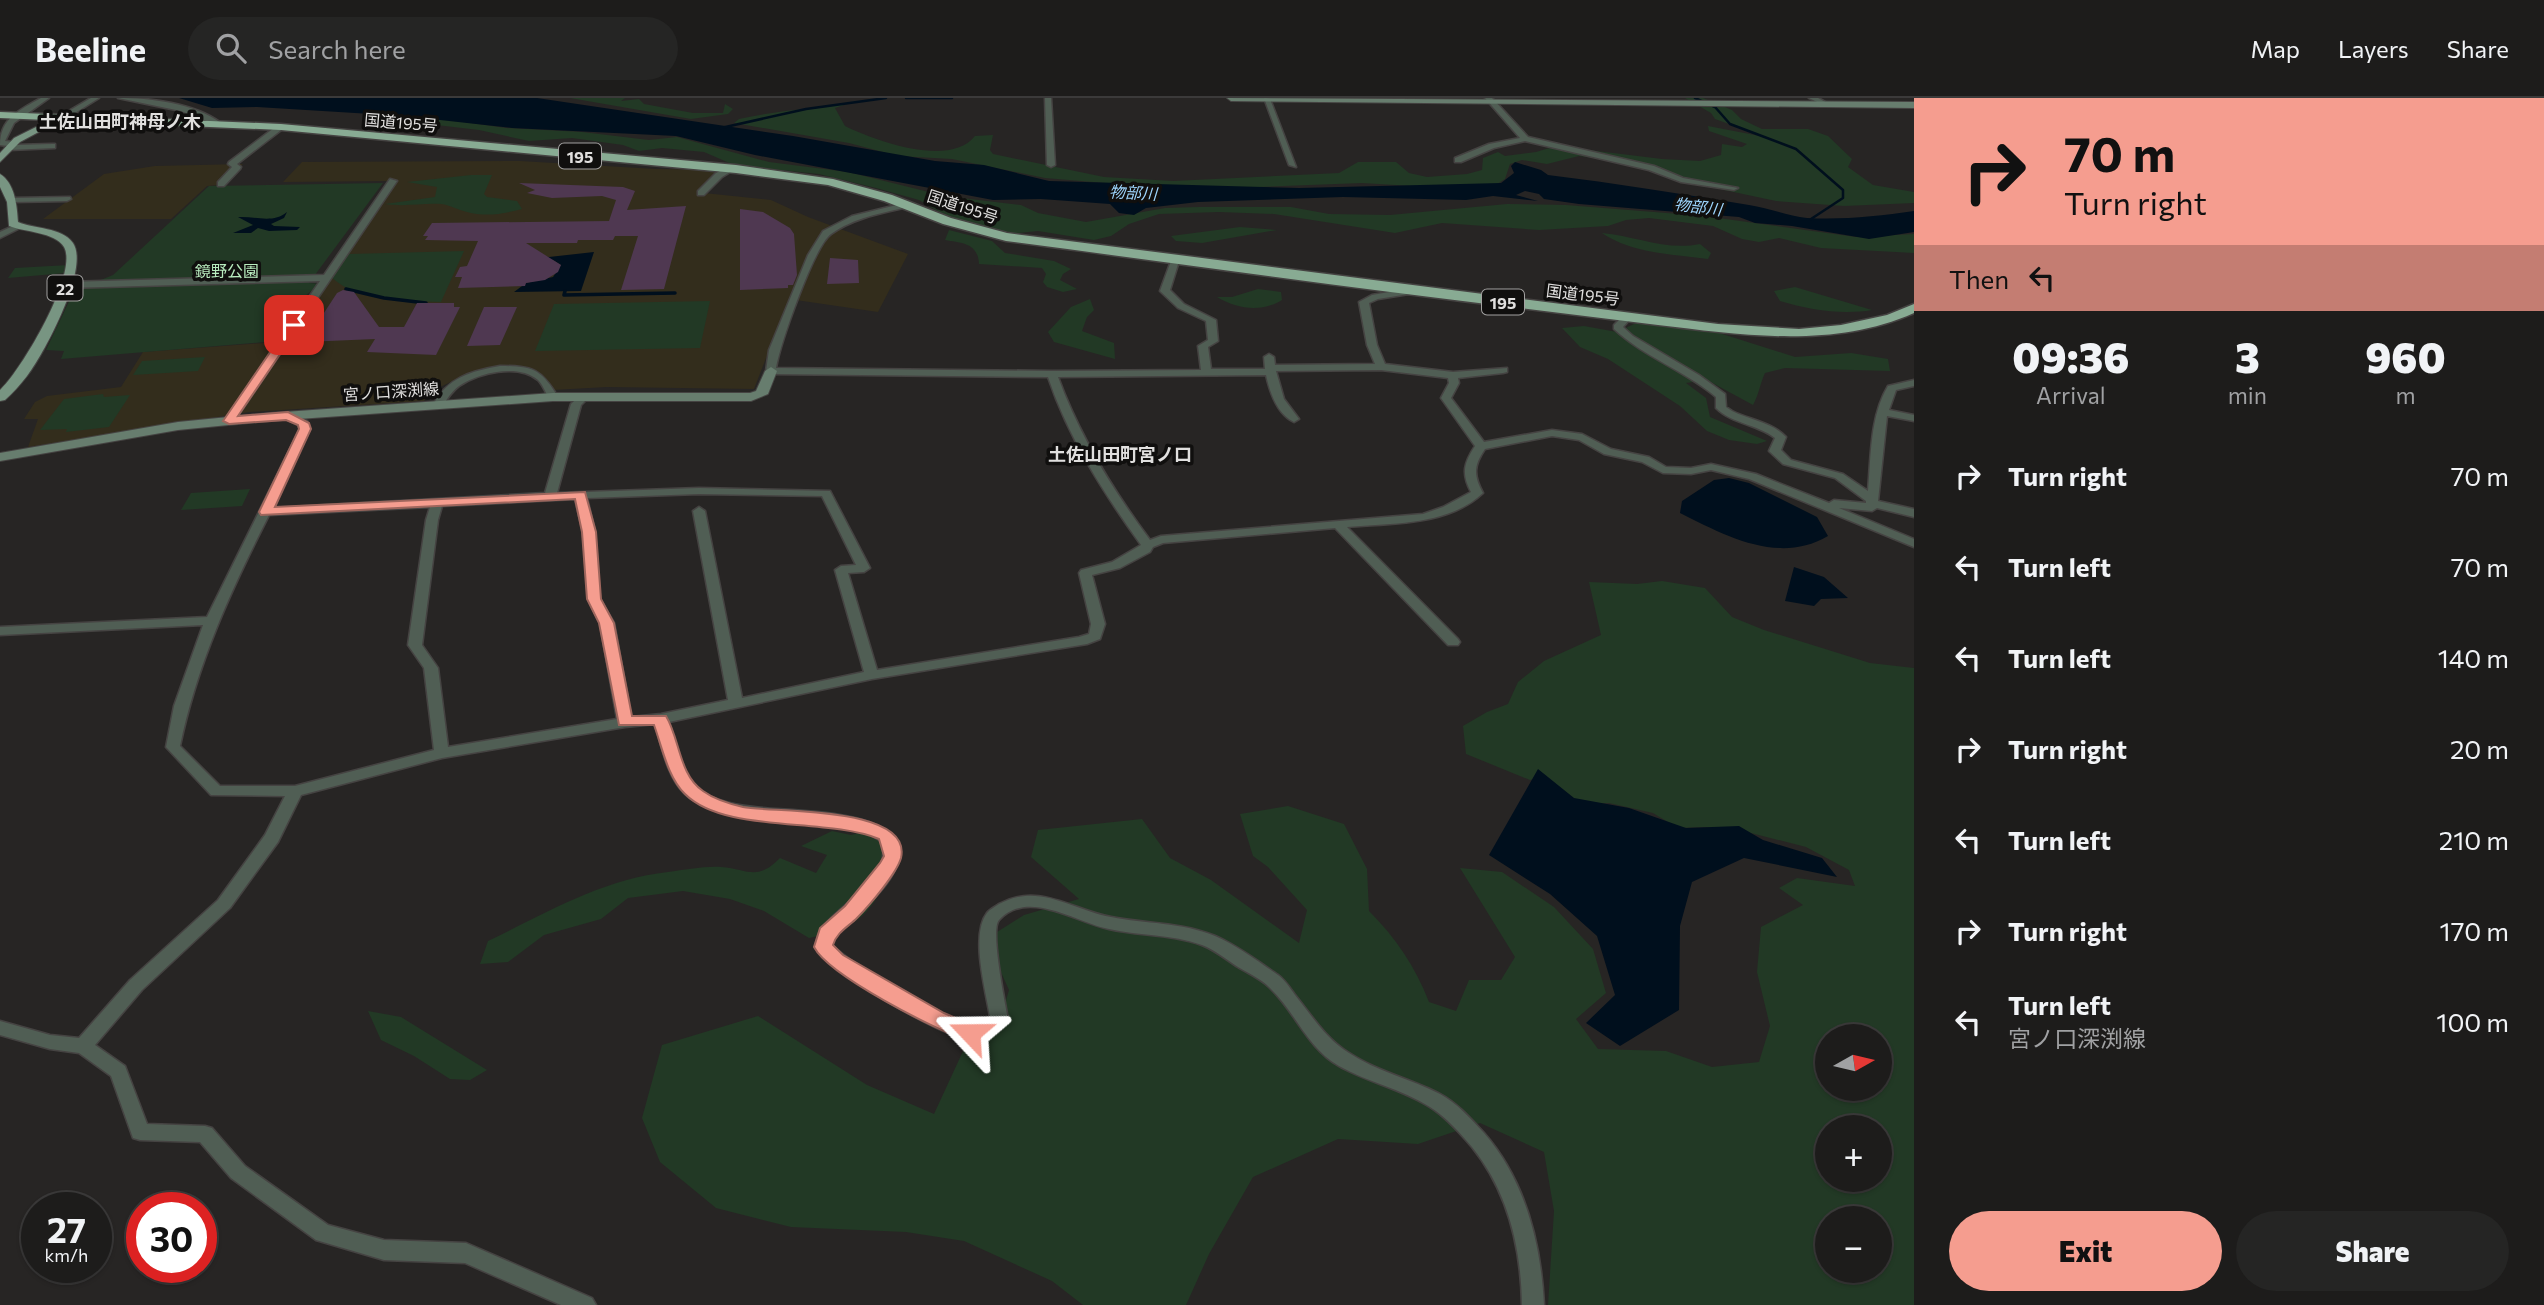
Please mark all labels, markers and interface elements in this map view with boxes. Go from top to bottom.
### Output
search box [188,17,678,80]
text: Beeline [35,28,146,69]
icon: search [212,29,250,67]
text: Search here [268,33,406,64]
text: Map [2251,34,2300,63]
text: Layers [2338,34,2409,63]
text: Share [2447,34,2509,63]
street label: 国道195号 [363,109,439,135]
district label: 土佐山田町神母ノ木 [39,110,201,132]
text: 70 m [2064,122,2175,182]
icon: right [1949,126,2040,217]
road number: 195 [559,144,601,169]
water label: 物部川 [1109,181,1159,203]
text: Turn right [2064,182,2207,222]
street label: 国道195号 [925,186,1001,226]
water label: 物部川 [1673,194,1725,219]
icon: left [2023,259,2061,297]
park label: 鏡野公園 [195,261,259,280]
text: Then [1949,263,2009,294]
road number: 22 [48,276,82,300]
street label: 国道195号 [1545,280,1621,308]
road number: 195 [1482,290,1524,314]
pin [264,295,324,355]
icon: arrive [275,306,313,344]
text: 09:36 [2012,330,2129,382]
text: 3 [2235,330,2260,382]
text: 960 [2365,330,2446,382]
street label: 宮ノ口深渕線 [342,378,440,404]
text: Arrival [2036,381,2106,409]
text: min [2228,381,2267,409]
text: m [2395,381,2415,409]
district label: 土佐山田町宮ノ口 [1048,443,1192,465]
icon: right [1949,457,1987,495]
text: Turn right [2008,460,2127,491]
text: 70 m [2451,460,2509,491]
icon: left [1949,548,1987,586]
text: Turn left [2008,551,2111,582]
text: 70 m [2451,551,2509,582]
icon: left [1949,639,1987,677]
text: Turn left [2008,642,2111,673]
text: 140 m [2438,642,2509,673]
icon: right [1949,730,1987,768]
text: Turn right [2008,733,2127,764]
text: 20 m [2450,733,2509,764]
icon: left [1949,821,1987,859]
text: Turn left [2008,824,2111,855]
text: 210 m [2439,824,2509,855]
icon: right [1949,912,1987,950]
text: Turn right [2008,915,2127,946]
text: 170 m [2440,915,2509,946]
text: Turn left [2008,989,2111,1020]
position arrow [933,996,1007,1070]
icon: left [1949,1003,1987,1041]
text: 100 m [2436,1006,2509,1037]
north arrow [1815,1024,1892,1101]
map controls [1815,1024,1892,1283]
text: 宮ノ口深渕線 [2008,1024,2146,1052]
button: + [1815,1115,1892,1192]
speed limit sign: 30 [126,1192,217,1283]
button: − [1815,1206,1892,1283]
text: 27 [47,1207,86,1250]
button: Exit [1949,1211,2222,1291]
button: Share [2236,1211,2509,1291]
text: km/h [45,1244,88,1266]

